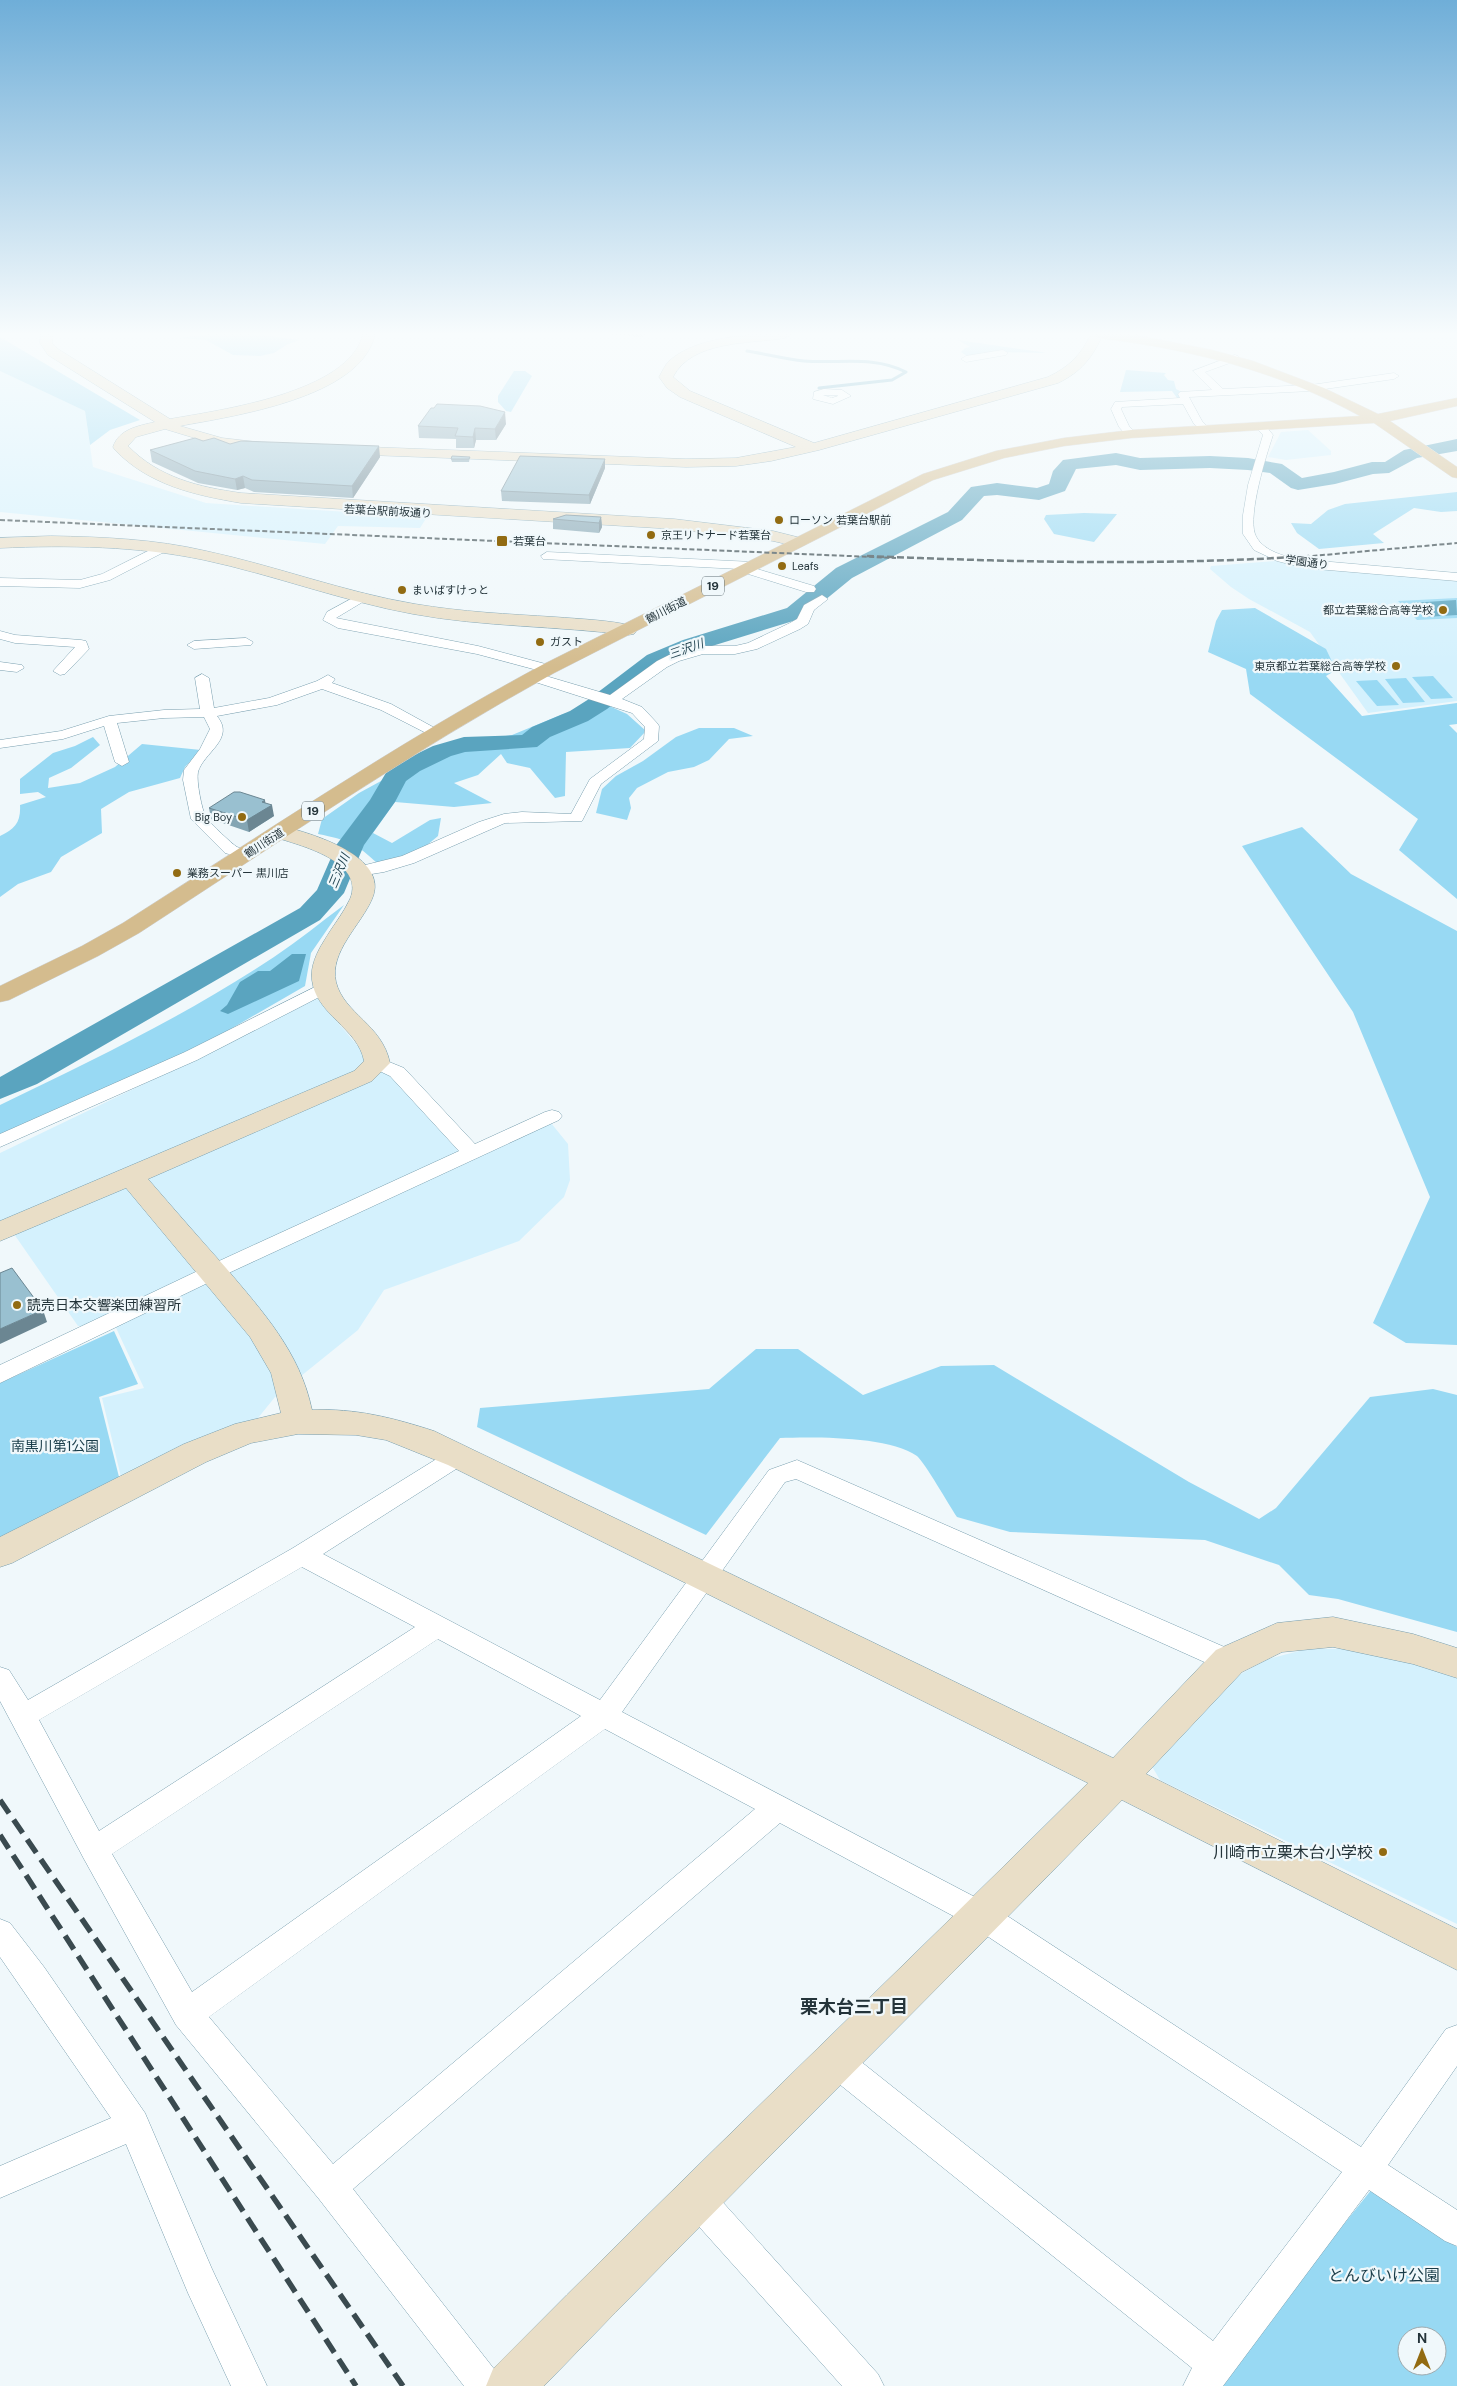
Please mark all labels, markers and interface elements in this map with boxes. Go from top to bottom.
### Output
street label: 若葉台駅前坂通り [344,502,432,520]
place label: ローソン 若葉台駅前 [789,513,891,527]
marker: ローソン 若葉台駅前 [773,514,785,526]
place label: 京王リトナード若葉台 [661,528,771,542]
marker: 京王リトナード若葉台 [645,529,657,541]
marker: 若葉台 [495,534,509,548]
place label: 若葉台 [513,534,546,548]
street label: 学園通り [1284,552,1330,572]
place label: Leafs [792,559,819,573]
marker: Leafs [776,560,788,572]
road number: 19 [702,576,724,596]
place label: まいばすけっと [412,583,489,597]
marker: まいばすけっと [396,584,408,596]
street label: 鶴川街道 [643,594,689,626]
place label: 都立若葉総合高等学校 [1323,603,1433,617]
marker: 都立若葉総合高等学校 [1437,604,1449,616]
place label: ガスト [550,635,583,649]
water label: 三沢川 [666,635,708,662]
marker: ガスト [534,636,546,648]
place label: 東京都立若葉総合高等学校 [1254,659,1386,673]
marker: 東京都立若葉総合高等学校 [1390,660,1402,672]
road number: 19 [302,801,324,820]
place label: Big Boy [195,810,232,824]
marker: Big Boy [236,811,248,823]
street label: 鶴川街道 [242,825,286,861]
water label: 三沢川 [325,849,354,891]
place label: 業務スーパー 黒川店 [187,866,289,880]
marker: 業務スーパー 黒川店 [171,867,183,879]
place label: 読売日本交響楽団練習所 [27,1296,181,1314]
marker: 読売日本交響楽団練習所 [11,1299,23,1311]
park label: 南黒川第1公園 [11,1437,99,1455]
place label: 川崎市立栗木台小学校 [1213,1842,1373,1863]
marker: 川崎市立栗木台小学校 [1377,1846,1389,1858]
district label: 栗木台三丁目 [800,1995,908,2019]
park label: とんびいけ公園 [1328,2265,1440,2286]
north arrow [1397,2326,1447,2376]
text: N [1417,2329,1427,2347]

